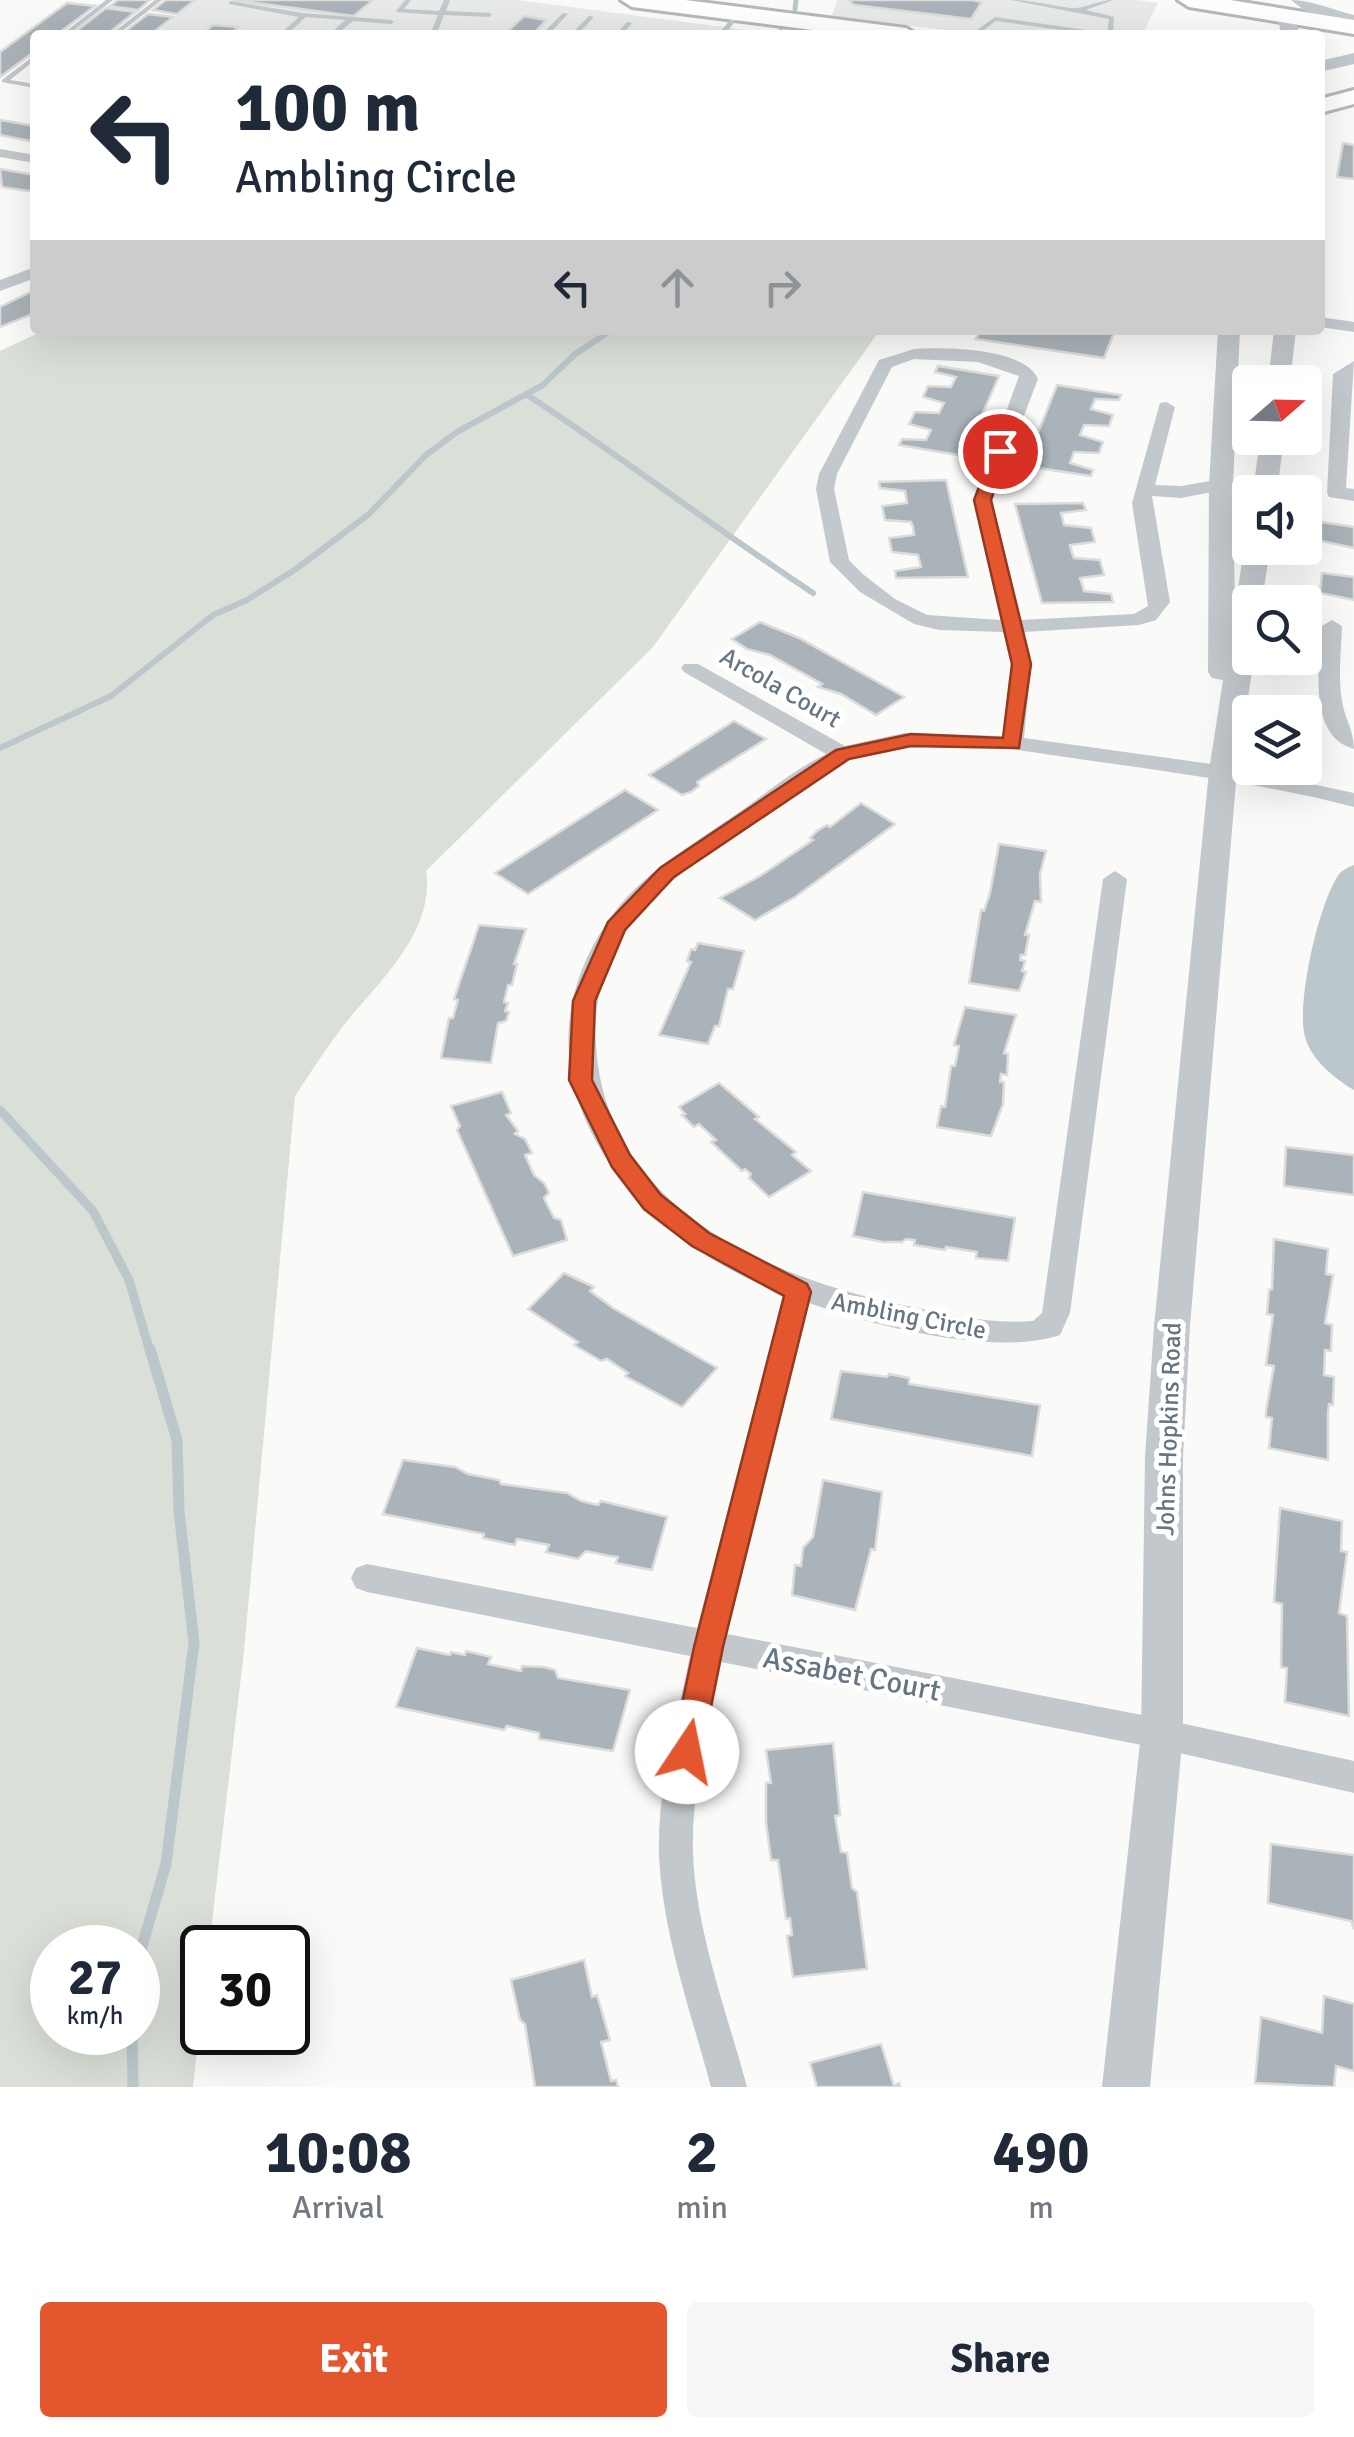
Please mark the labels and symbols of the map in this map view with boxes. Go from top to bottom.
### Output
north arrow [1232,365,1322,455]
pin [958,409,1043,494]
street label: Arcola Court [715,640,847,735]
street label: Ambling Circle [829,1285,989,1346]
street label: Johns Hopkins Road [1149,1322,1188,1536]
street label: Assabet Court [760,1639,944,1710]
position arrow [635,1700,739,1804]
speed limit sign: 30 [180,1925,310,2055]

